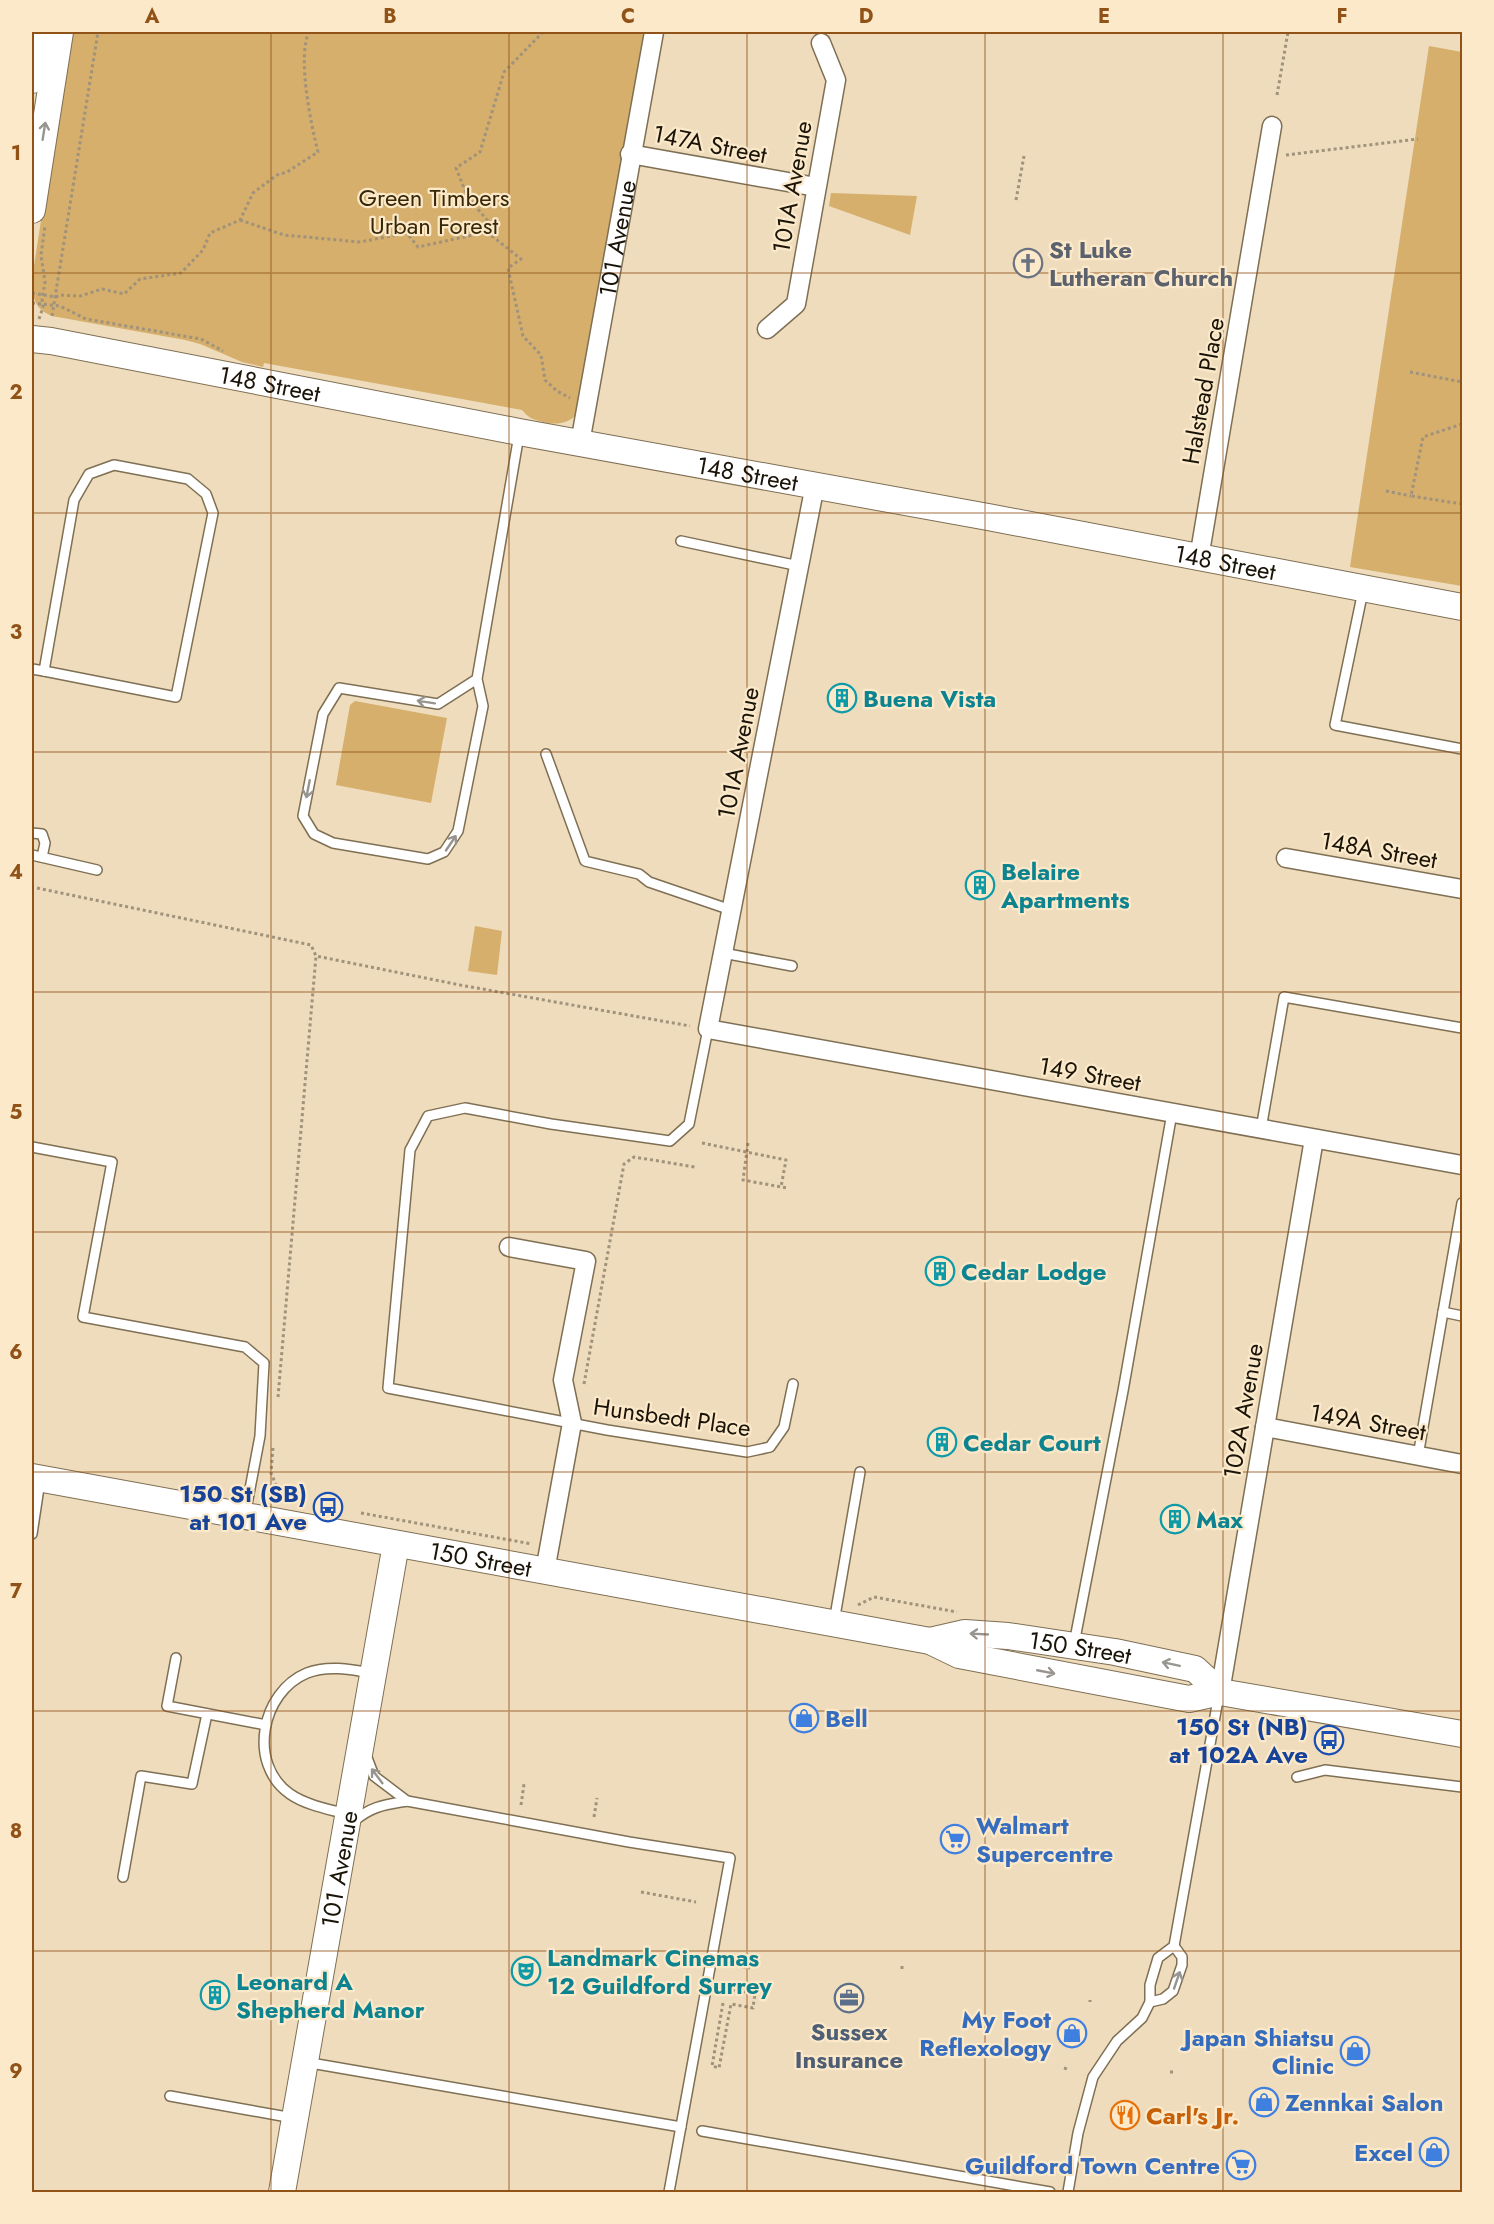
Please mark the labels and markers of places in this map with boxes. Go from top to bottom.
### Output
place label: St Luke Lutheran Church [1049,232,1233,295]
church icon: St Luke Lutheran Church [1012,247,1044,279]
place label: Buena Vista [863,681,996,716]
building icon: Buena Vista [826,682,858,714]
place label: Belaire Apartments [1000,854,1130,917]
building icon: Belaire Apartments [964,869,996,901]
place label: Cedar Lodge [961,1254,1106,1289]
building icon: Cedar Lodge [924,1255,956,1287]
place label: Cedar Court [963,1425,1101,1460]
building icon: Cedar Court [926,1426,958,1458]
place label: 150 St (SB) at 101 Ave [179,1476,307,1539]
bus stop icon: 150 St (SB) at 101 Ave [312,1491,344,1523]
place label: Max [1196,1502,1243,1537]
building icon: Max [1159,1503,1191,1535]
place label: Bell [825,1701,868,1736]
shop icon: Bell [788,1702,820,1734]
place label: 150 St (NB) at 102A Ave [1169,1709,1308,1772]
bus stop icon: 150 St (NB) at 102A Ave [1313,1724,1345,1756]
place label: Walmart Supercentre [976,1808,1113,1871]
supermarket icon: Walmart Supercentre [939,1823,971,1855]
place label: Landmark Cinemas 12 Guildford Surrey [547,1940,772,2003]
theatre icon: Landmark Cinemas 12 Guildford Surrey [510,1955,542,1987]
place label: Leonard A Shepherd Manor [236,1964,425,2027]
building icon: Leonard A Shepherd Manor [199,1979,231,2011]
office icon: Sussex Insurance [833,1982,865,2014]
place label: My Foot Reflexology [919,2002,1051,2065]
place label: Sussex Insurance [795,2014,903,2077]
shop icon: My Foot Reflexology [1056,2017,1088,2049]
place label: Japan Shiatsu Clinic [1180,2020,1334,2083]
shop icon: Japan Shiatsu Clinic [1339,2035,1371,2067]
place label: Zennkai Salon [1285,2085,1444,2120]
shop icon: Zennkai Salon [1248,2086,1280,2118]
place label: Carl's Jr. [1146,2098,1239,2133]
restaurant icon: Carl's Jr. [1109,2099,1141,2131]
place label: Excel [1354,2135,1413,2170]
shop icon: Excel [1418,2136,1450,2168]
place label: Guildford Town Centre [965,2148,1220,2183]
supermarket icon: Guildford Town Centre [1225,2149,1257,2181]

